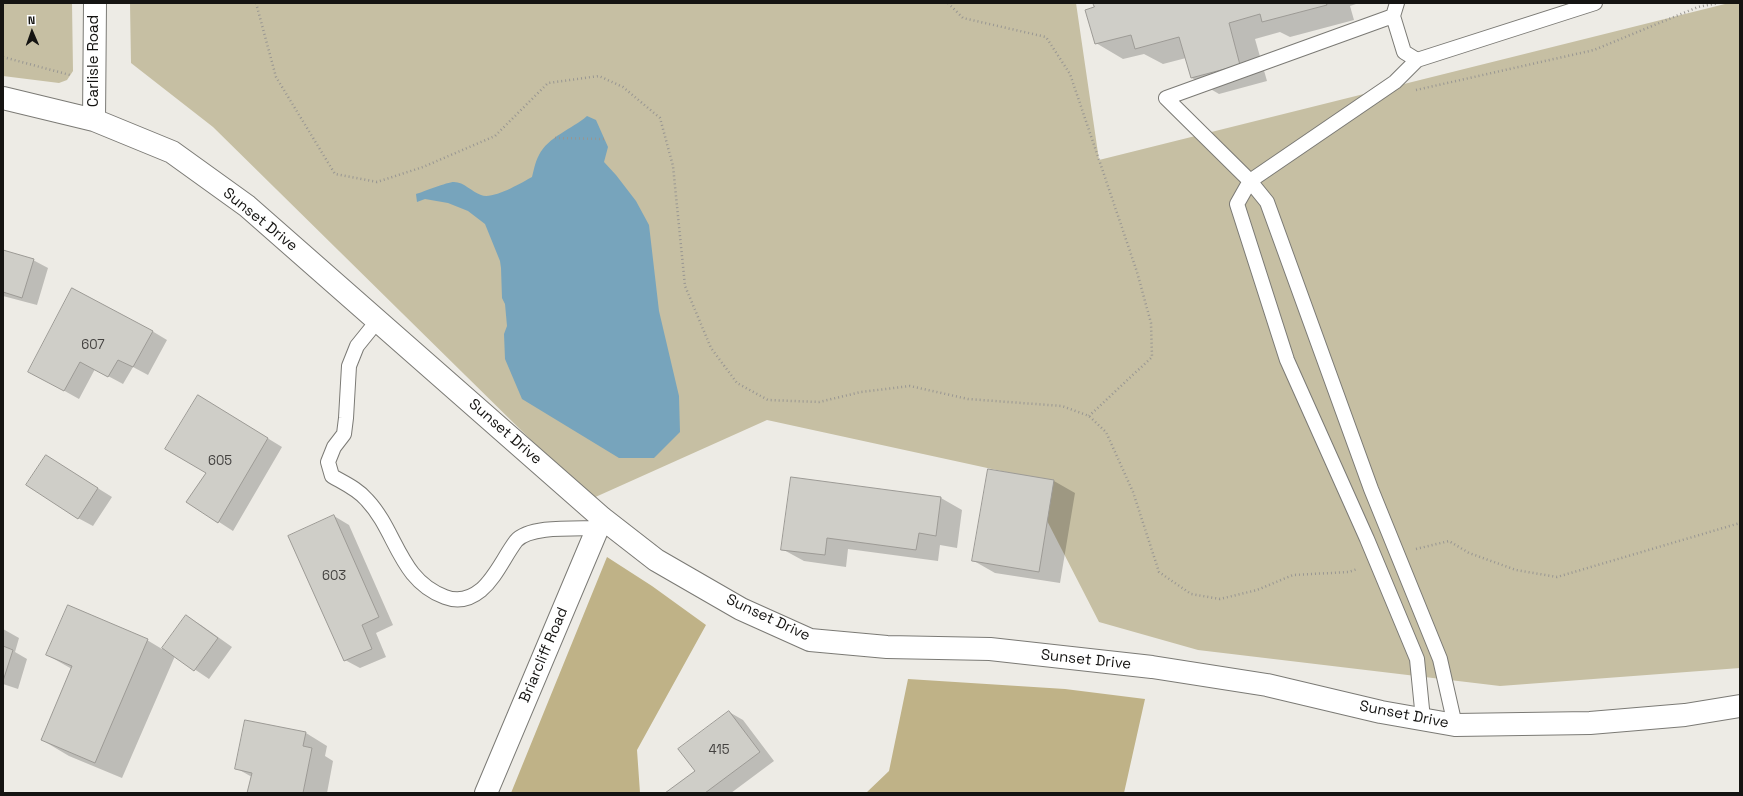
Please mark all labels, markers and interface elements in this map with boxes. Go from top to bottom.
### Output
north arrow [12,12,52,52]
text: N [28,13,36,27]
street label: Carlisle Road [85,15,103,107]
street label: Sunset Drive [219,184,301,256]
house number: 607 [81,337,105,353]
street label: Sunset Drive [465,395,545,469]
house number: 605 [208,453,232,469]
house number: 603 [322,568,346,584]
street label: Sunset Drive [723,591,813,645]
street label: Briarcliff Road [516,605,572,705]
street label: Sunset Drive [1040,646,1132,674]
street label: Sunset Drive [1358,698,1450,732]
house number: 415 [708,742,730,758]

